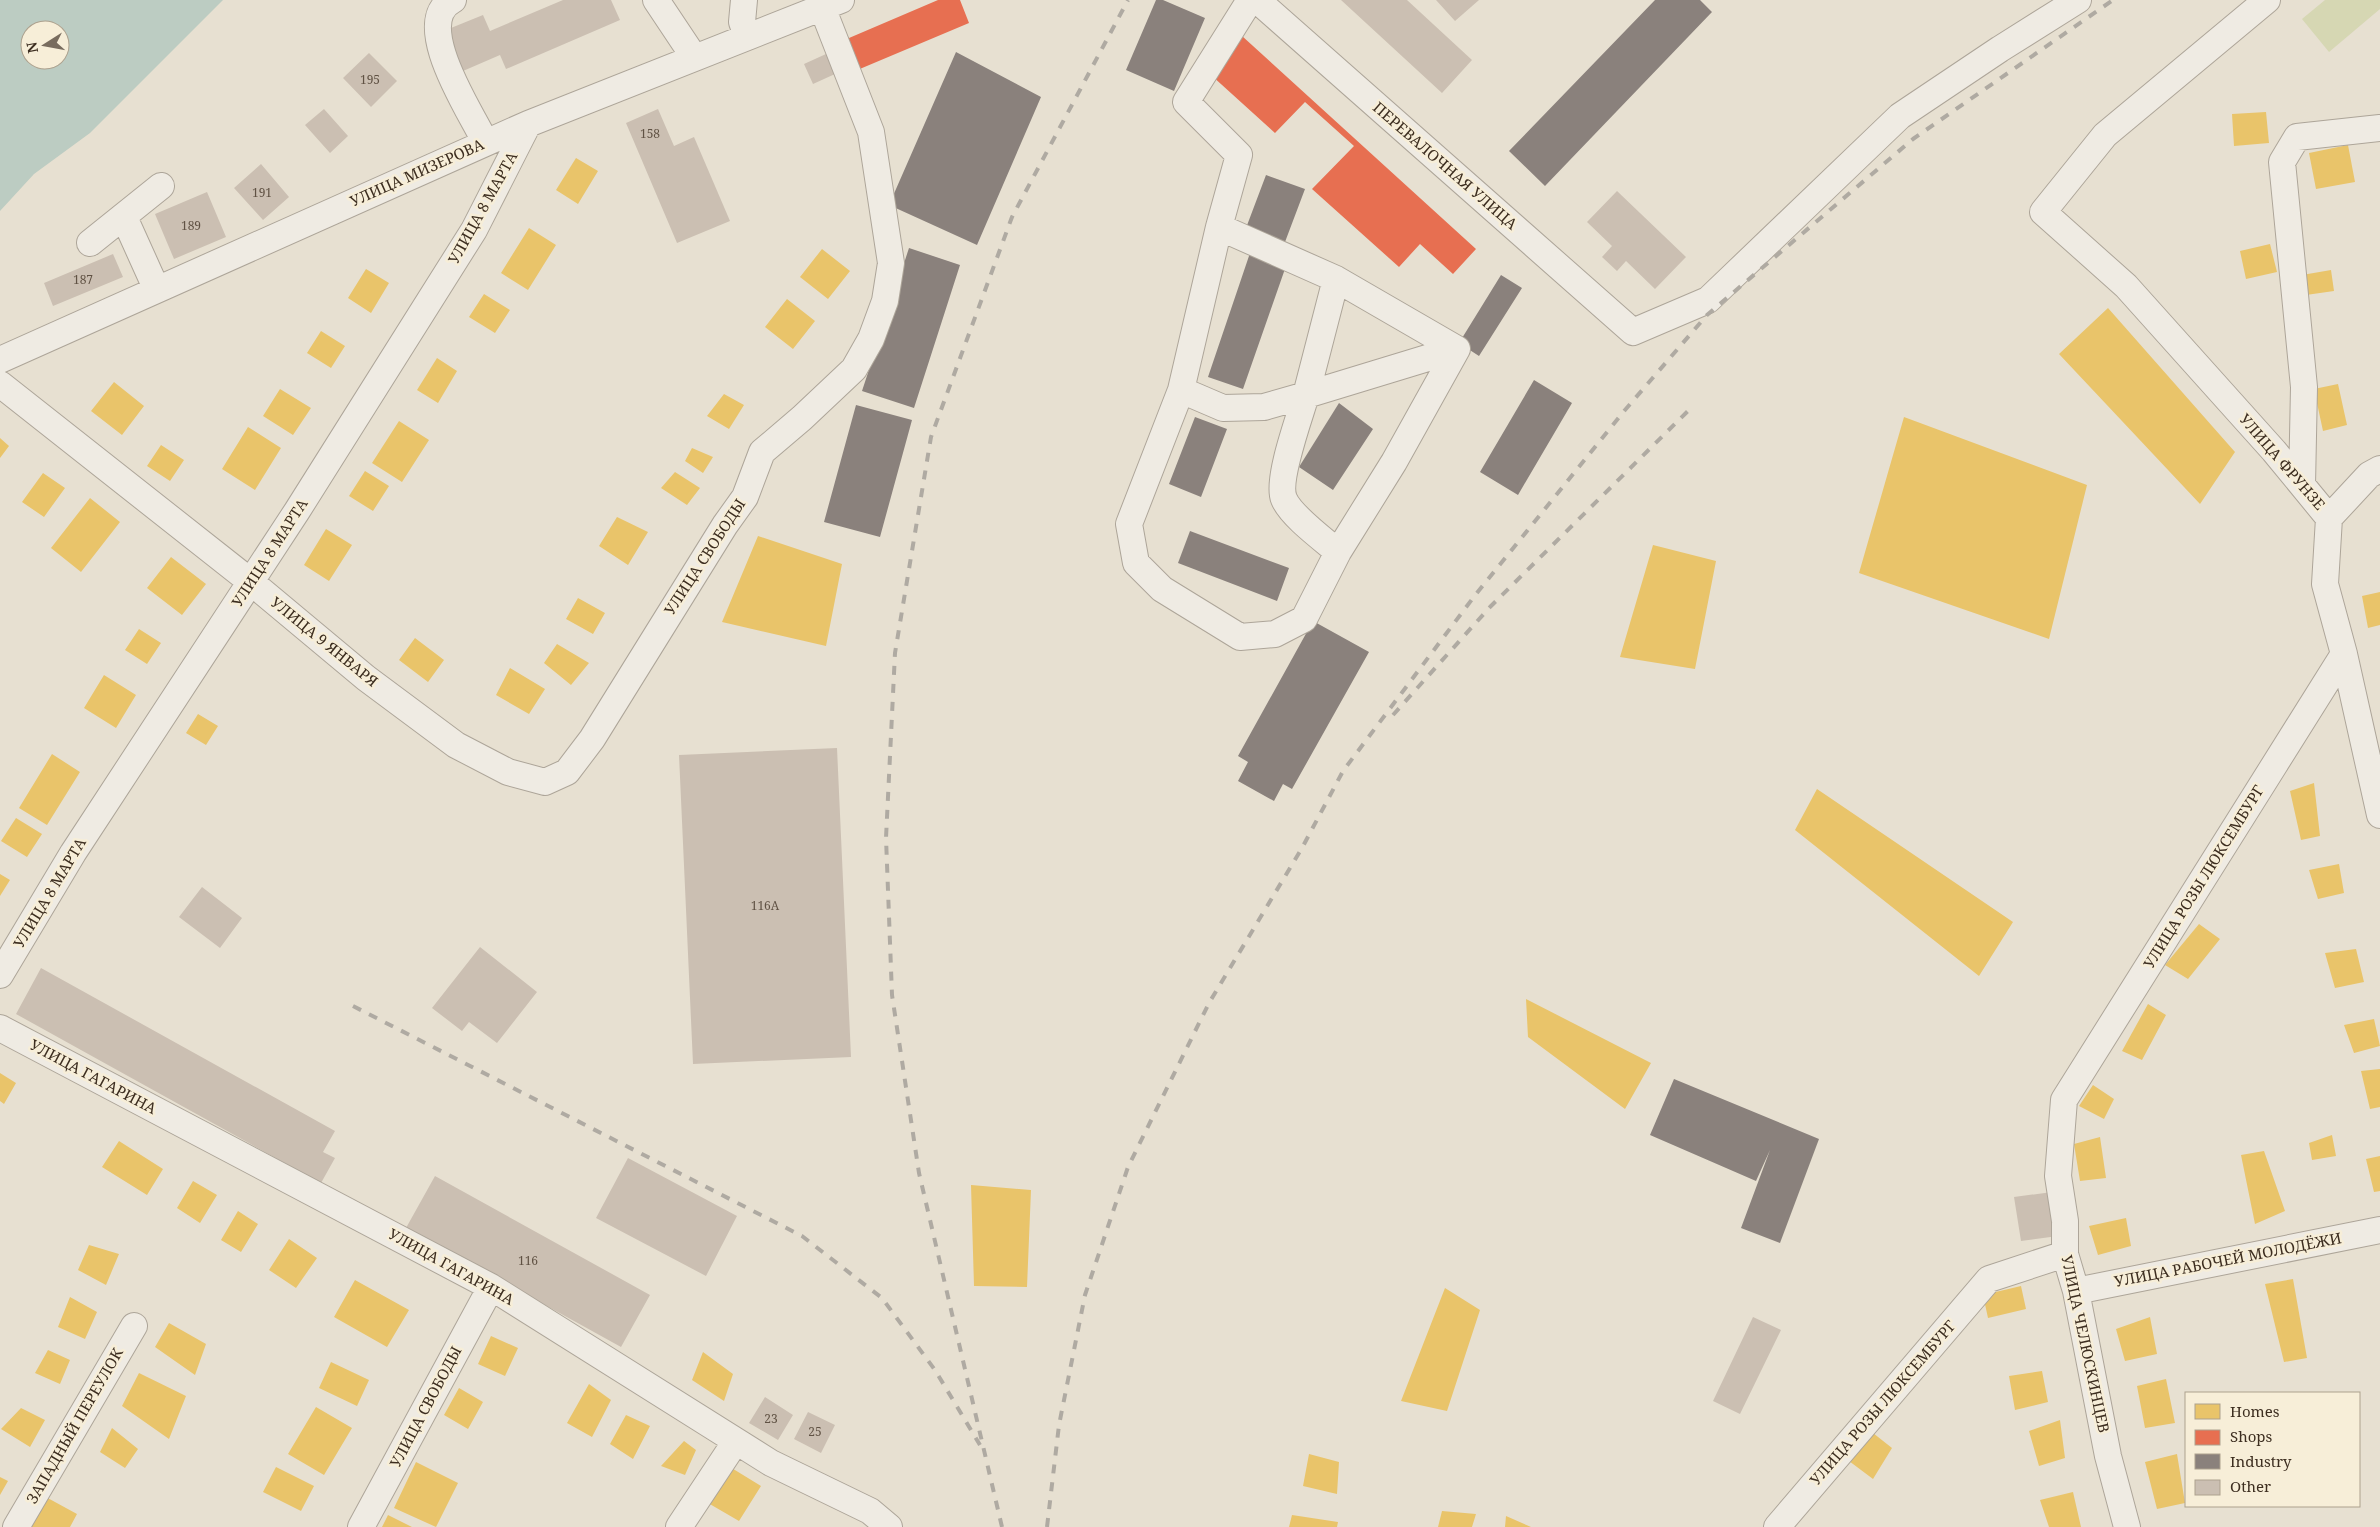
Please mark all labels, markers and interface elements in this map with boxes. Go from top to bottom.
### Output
north arrow [20,20,70,70]
text: N [21,40,42,55]
house number: 195 [360,71,380,88]
street label: ПЕРЕВАЛОЧНАЯ УЛИЦА [1369,97,1522,234]
house number: 158 [640,125,660,142]
street label: УЛИЦА МИЗЕРОВА [347,133,487,211]
street label: УЛИЦА 8 МАРТА [443,147,521,267]
house number: 191 [252,184,272,201]
house number: 189 [181,217,201,234]
house number: 187 [73,271,93,288]
street label: УЛИЦА ФРУНЗЕ [2235,409,2330,514]
street label: УЛИЦА 8 МАРТА [227,494,312,610]
street label: УЛИЦА СВОБОДЫ [659,494,749,618]
street label: УЛИЦА 9 ЯНВАРЯ [267,592,383,691]
street label: УЛИЦА РОЗЫ ЛЮКСЕМБУРГ [2138,781,2268,972]
street label: УЛИЦА 8 МАРТА [8,833,90,951]
house number: 116А [751,897,780,914]
street label: УЛИЦА ГАГАРИНА [27,1034,161,1118]
street label: УЛИЦА ГАГАРИНА [385,1223,518,1309]
street label: УЛИЦА РАБОЧЕЙ МОЛОДЁЖИ [2113,1227,2343,1291]
house number: 116 [518,1252,538,1269]
street label: УЛИЦА ЧЕЛЮСКИНЦЕВ [2057,1253,2115,1434]
street label: УЛИЦА РОЗЫ ЛЮКСЕМБУРГ [1805,1315,1960,1489]
street label: УЛИЦА СВОБОДЫ [385,1342,466,1471]
street label: ЗАПАДНЫЙ ПЕРЕУЛОК [21,1344,127,1507]
legend [2185,1392,2360,1507]
text: Homes [2230,1401,2280,1421]
house number: 23 [764,1410,778,1427]
house number: 25 [808,1423,822,1440]
text: Shops [2230,1426,2273,1446]
text: Industry [2230,1451,2292,1471]
text: Other [2230,1476,2271,1496]

